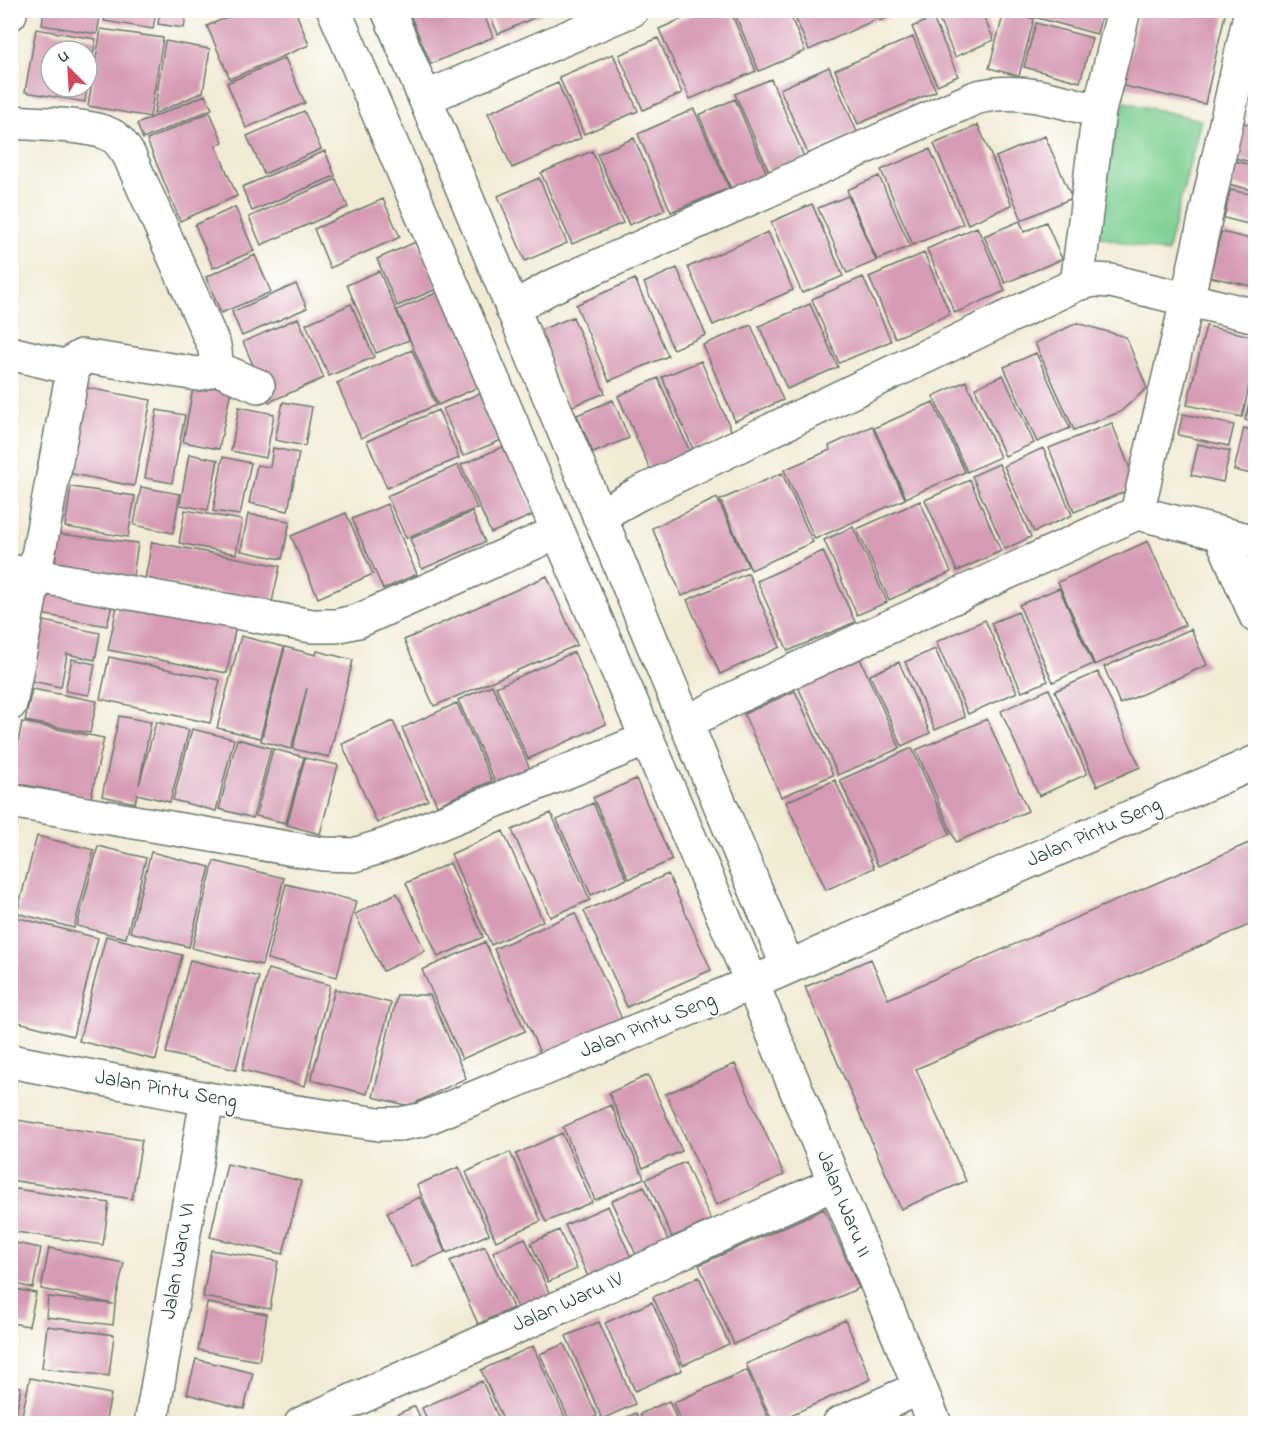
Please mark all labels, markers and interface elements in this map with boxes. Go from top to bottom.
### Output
north arrow [39,39,99,99]
text: U [54,44,73,70]
street label: Jalan Pintu Seng [1022,790,1167,878]
street label: Jalan Pintu Seng [576,985,721,1069]
street label: Jalan Pintu Seng [92,1063,240,1119]
street label: Jalan Waru II [808,1146,878,1262]
street label: Jalan Waru VI [154,1200,204,1322]
street label: Jalan Waru IV [508,1265,628,1341]

